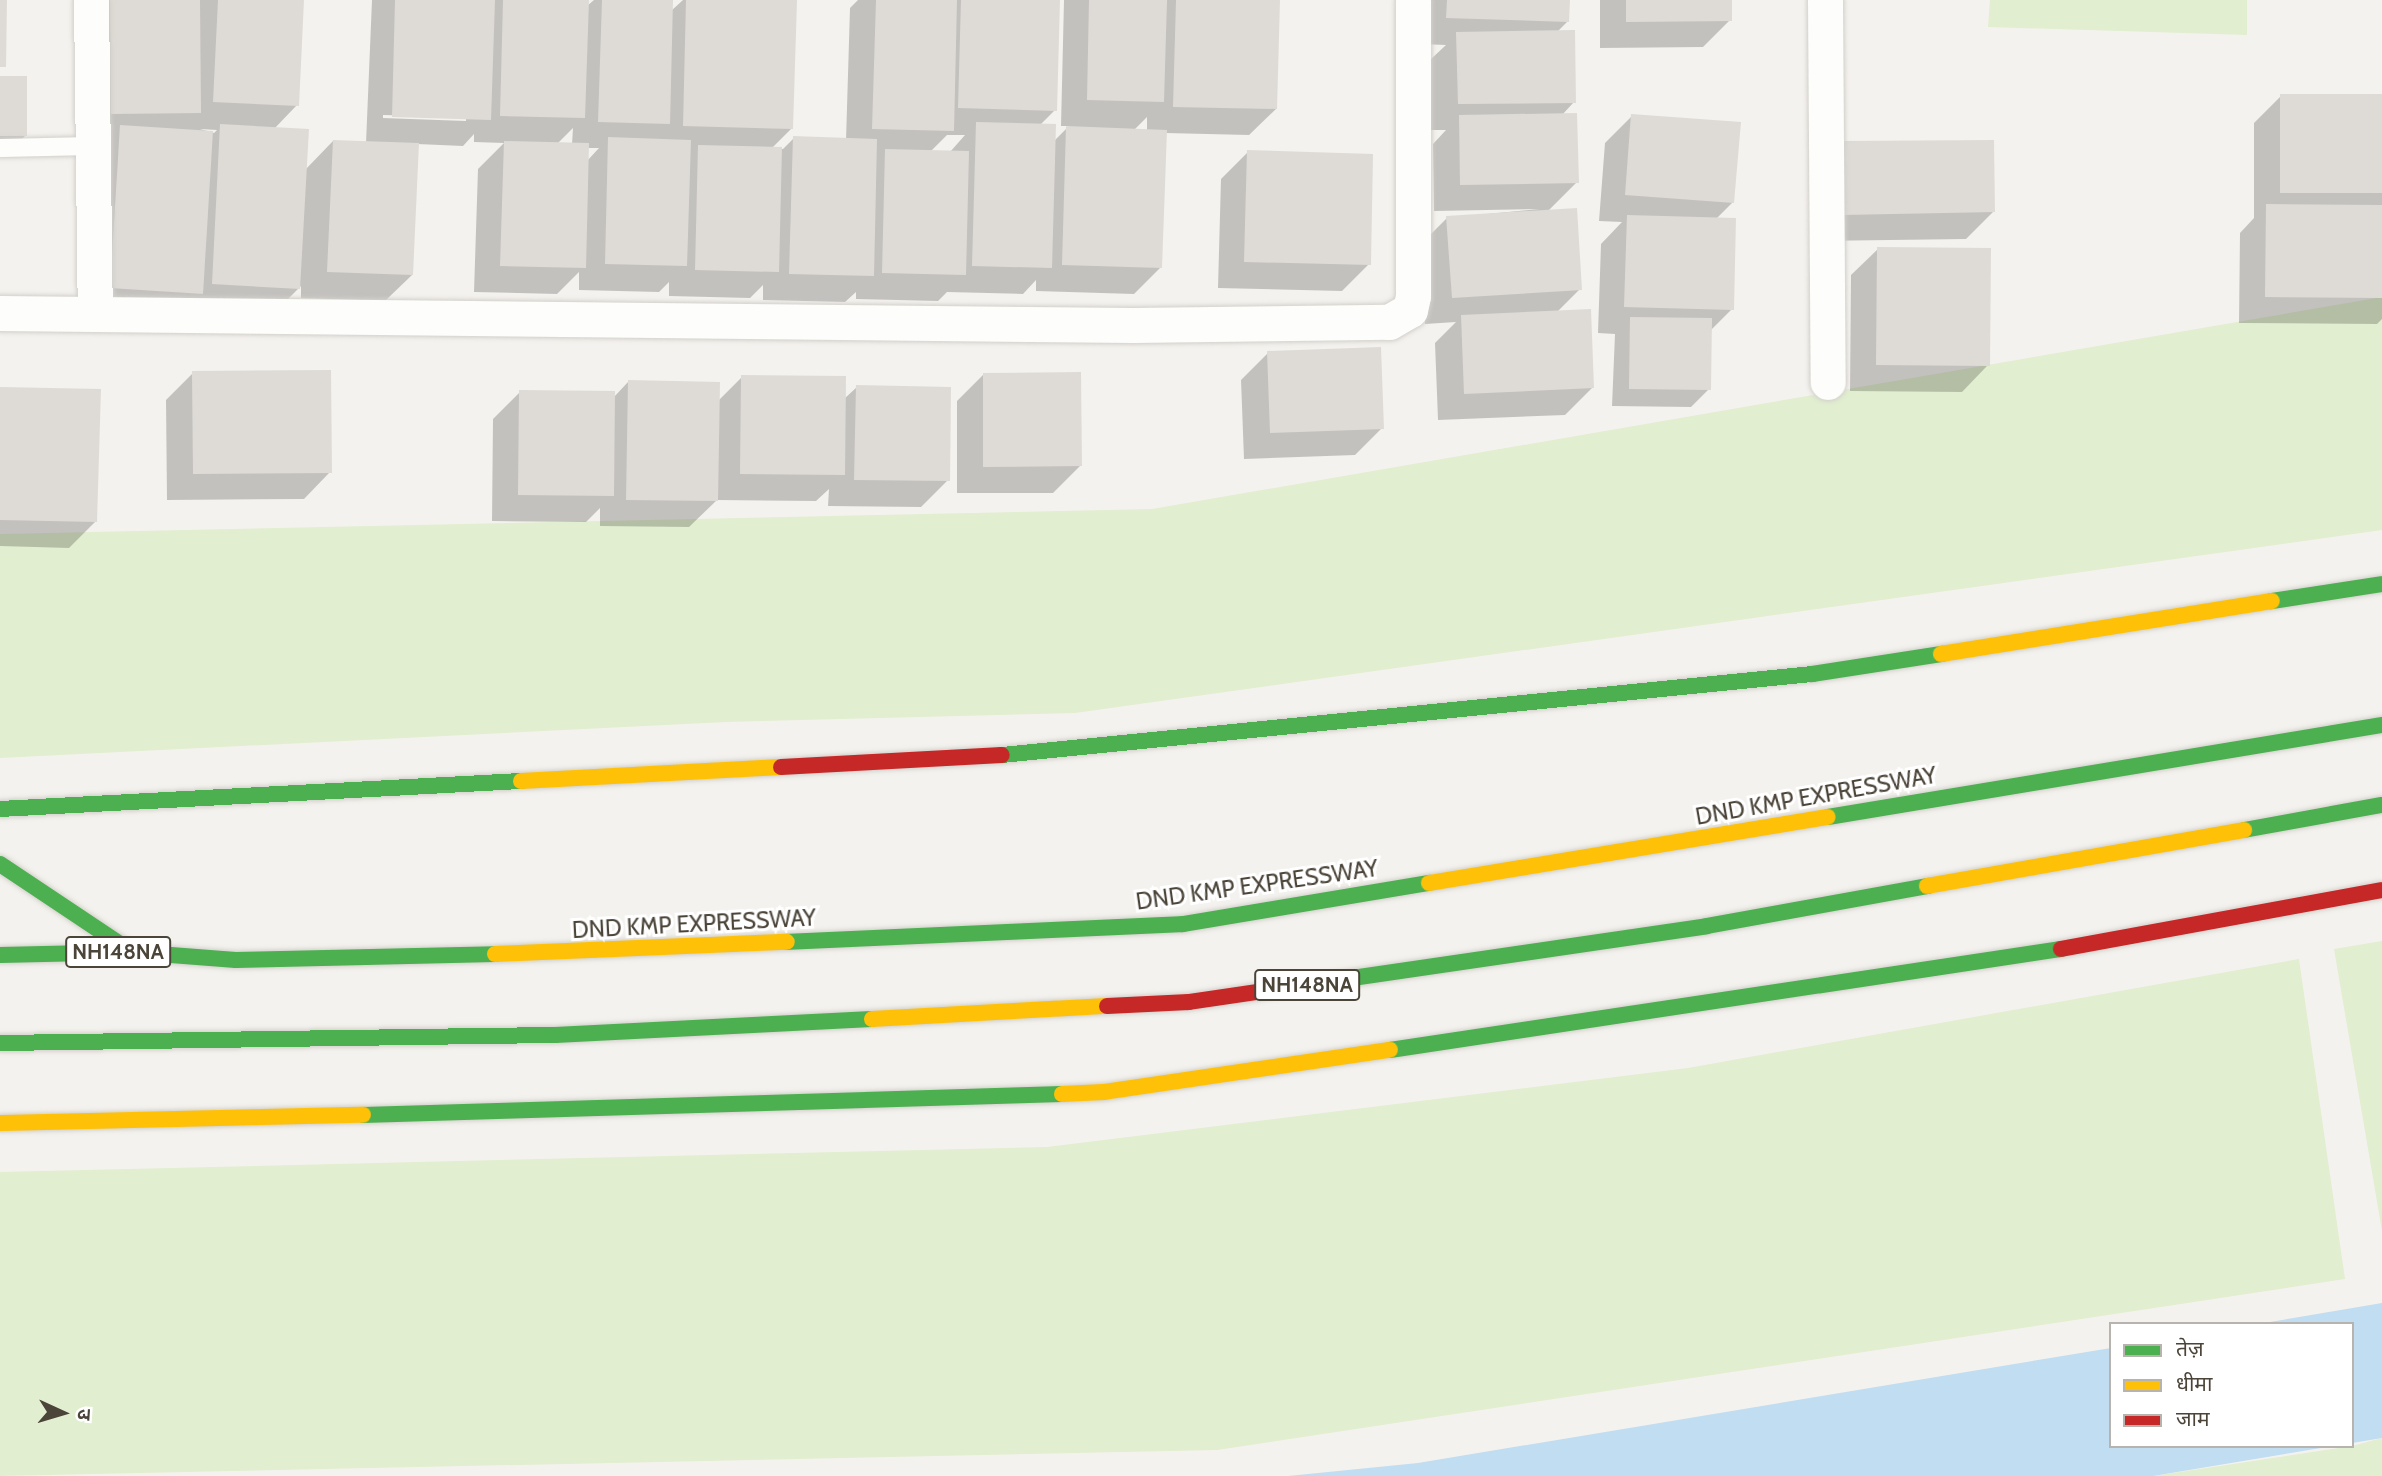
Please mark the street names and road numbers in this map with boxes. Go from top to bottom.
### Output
street label: DND KMP EXPRESSWAY [1693,761,1939,831]
street label: DND KMP EXPRESSWAY [1134,854,1380,916]
street label: DND KMP EXPRESSWAY [571,904,817,944]
road number: NH148NA [64,934,172,970]
road number: NH148NA [1253,968,1361,1002]

